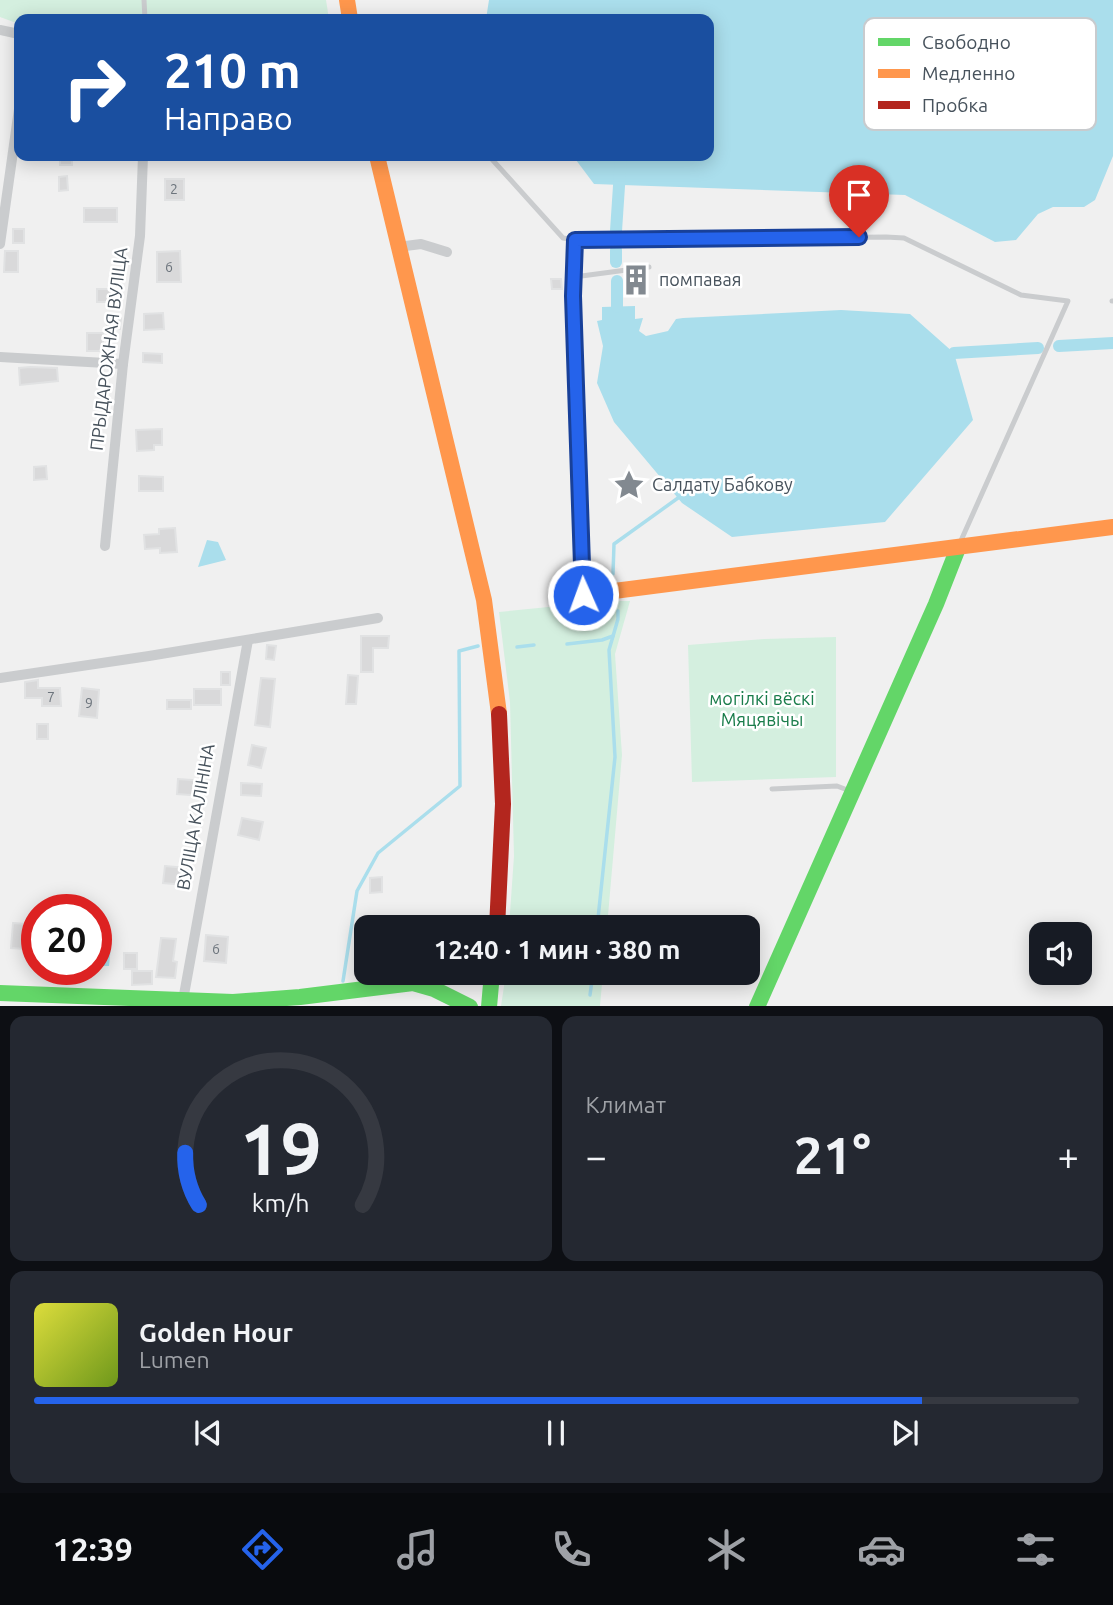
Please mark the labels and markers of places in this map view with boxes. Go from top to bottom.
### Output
pin [829,165,889,237]
building icon: помпавая [619,263,653,297]
place label: помпавая [659,269,741,289]
place icon: Салдату Бабкову [612,468,646,502]
place label: Салдату Бабкову [652,474,793,494]

